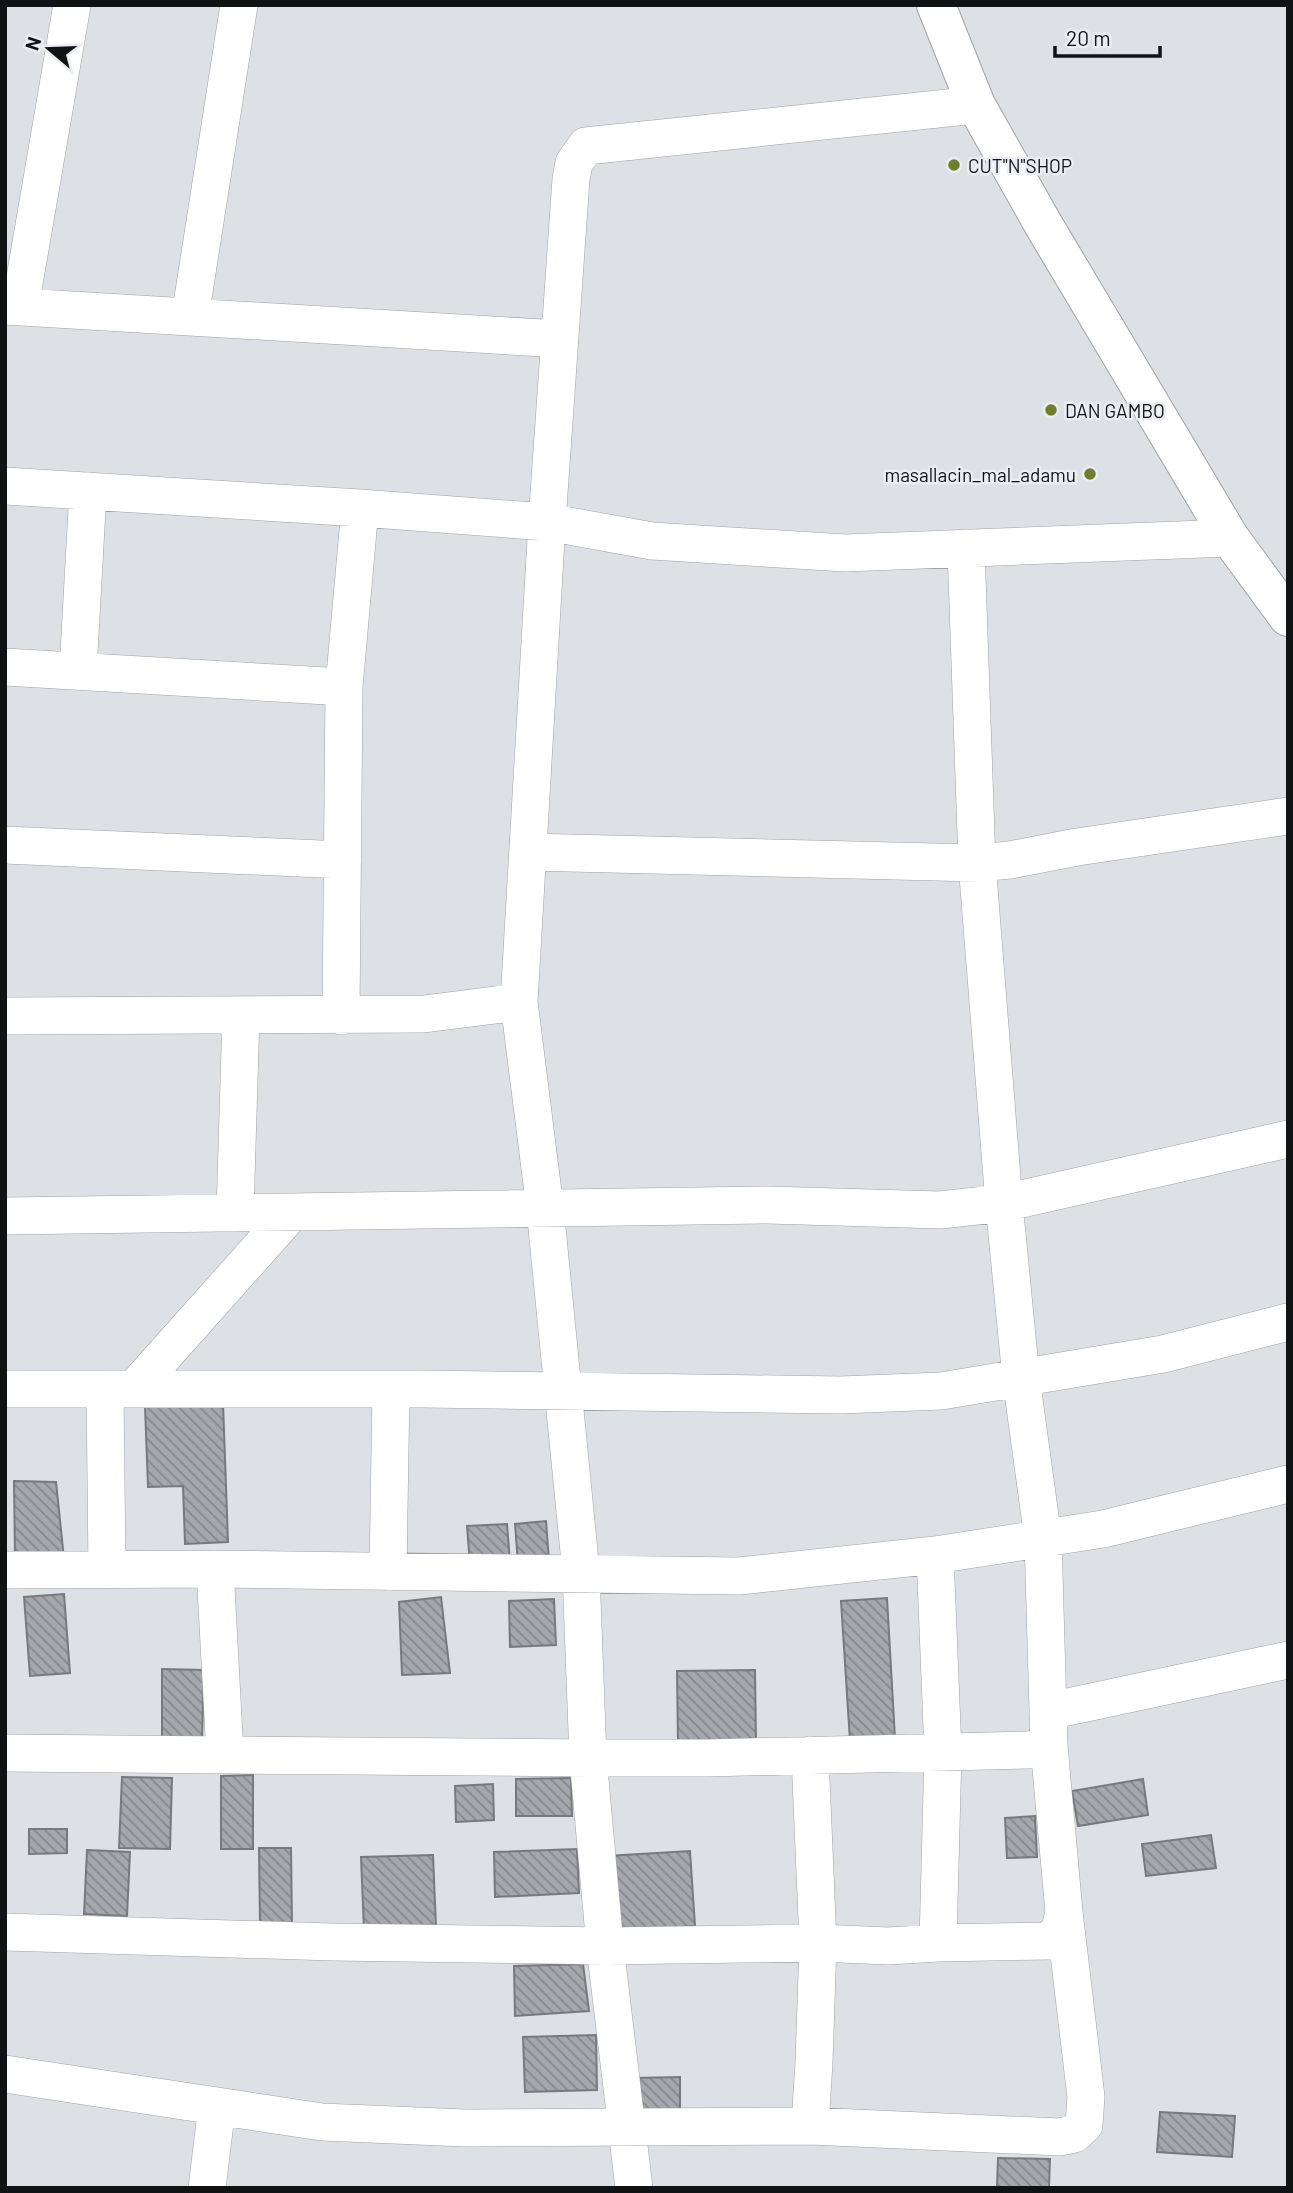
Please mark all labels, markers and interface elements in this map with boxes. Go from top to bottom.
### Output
north arrow [14,14,84,84]
scale bar [1055,14,1160,58]
text: 20 m [1066,25,1111,50]
text: N [20,34,45,53]
place label: CUT''N''SHOP [968,154,1072,177]
marker: CUT''N''SHOP [946,157,962,173]
place label: DAN GAMBO [1065,399,1165,422]
marker: DAN GAMBO [1043,402,1059,418]
place label: masallacin_mal_adamu [884,463,1076,486]
marker: masallacin_mal_adamu [1082,466,1098,482]

